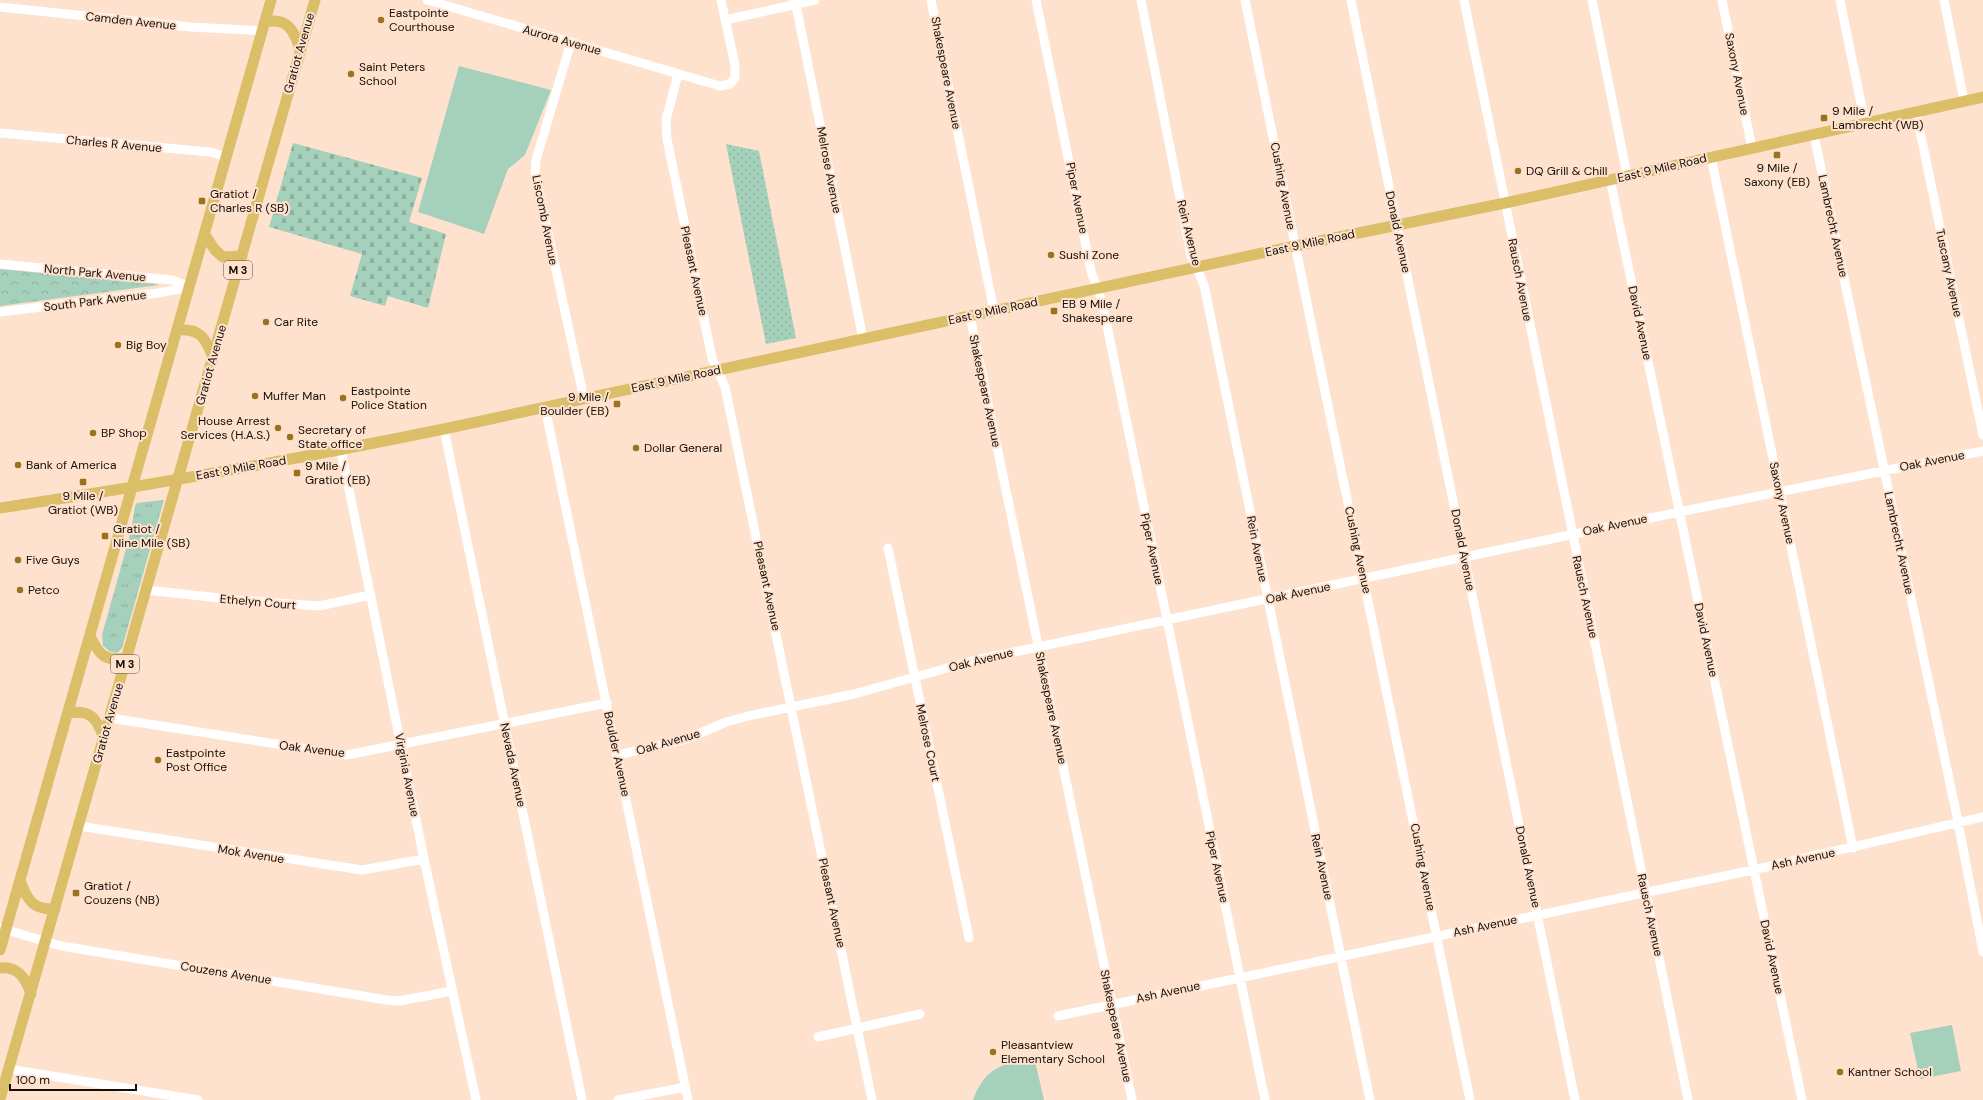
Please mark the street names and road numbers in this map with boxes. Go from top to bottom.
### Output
street label: Camden Avenue [85,8,177,34]
street label: Gratiot Avenue [280,11,318,95]
street label: Shakespeare Avenue [927,15,965,131]
street label: Aurora Avenue [521,21,603,59]
street label: Saxony Avenue [1721,31,1753,117]
street label: Melrose Avenue [813,125,845,215]
street label: Charles R Avenue [65,132,163,156]
street label: Cushing Avenue [1267,141,1299,231]
street label: East 9 Mile Road [1616,150,1708,186]
street label: Piper Avenue [1062,161,1092,235]
street label: Lambrecht Avenue [1814,173,1852,279]
street label: Liscomb Avenue [528,174,562,267]
street label: Donald Avenue [1382,190,1414,274]
street label: Rein Avenue [1173,198,1205,268]
street label: Pleasant Avenue [677,225,711,317]
street label: East 9 Mile Road [1264,226,1356,260]
street label: Tuscany Avenue [1932,227,1966,319]
street label: Rausch Avenue [1504,237,1536,323]
street label: North Park Avenue [43,261,147,285]
road number: M 3 [224,261,252,279]
street label: David Avenue [1624,285,1656,362]
street label: South Park Avenue [43,287,147,315]
street label: East 9 Mile Road [947,294,1039,328]
street label: Gratiot Avenue [192,323,230,407]
street label: Shakespeare Avenue [965,333,1005,449]
street label: East 9 Mile Road [630,362,722,396]
street label: Oak Avenue [1898,447,1966,475]
street label: East 9 Mile Road [195,452,287,484]
street label: Saxony Avenue [1765,460,1799,546]
street label: Lambrecht Avenue [1880,490,1918,596]
street label: Cushing Avenue [1341,505,1375,595]
street label: Donald Avenue [1447,508,1479,592]
street label: Oak Avenue [1581,510,1649,540]
street label: Piper Avenue [1137,512,1167,586]
street label: Rein Avenue [1243,514,1271,584]
street label: Pleasant Avenue [750,540,784,632]
street label: Rausch Avenue [1568,554,1602,640]
street label: Oak Avenue [1264,578,1332,608]
street label: Ethelyn Court [219,591,297,613]
street label: David Avenue [1690,602,1722,679]
street label: Oak Avenue [947,644,1015,676]
street label: Shakespeare Avenue [1031,650,1071,766]
road number: M 3 [111,655,139,673]
street label: Gratiot Avenue [89,681,127,765]
street label: Melrose Court [912,703,944,783]
street label: Boulder Avenue [600,710,634,798]
street label: Nevada Avenue [496,722,530,809]
street label: Oak Avenue [634,725,702,759]
street label: Virginia Avenue [391,732,423,818]
street label: Oak Avenue [278,737,346,761]
street label: Cushing Avenue [1407,822,1439,912]
street label: Donald Avenue [1512,825,1544,909]
street label: Piper Avenue [1202,830,1232,904]
street label: Rein Avenue [1307,832,1337,902]
street label: Mok Avenue [217,841,286,867]
street label: Ash Avenue [1770,844,1837,874]
street label: Pleasant Avenue [815,857,849,949]
street label: Rausch Avenue [1633,872,1667,958]
street label: Ash Avenue [1452,911,1519,941]
street label: David Avenue [1756,919,1788,996]
street label: Couzens Avenue [179,958,273,988]
street label: Shakespeare Avenue [1096,968,1136,1084]
street label: Ash Avenue [1135,977,1202,1007]

